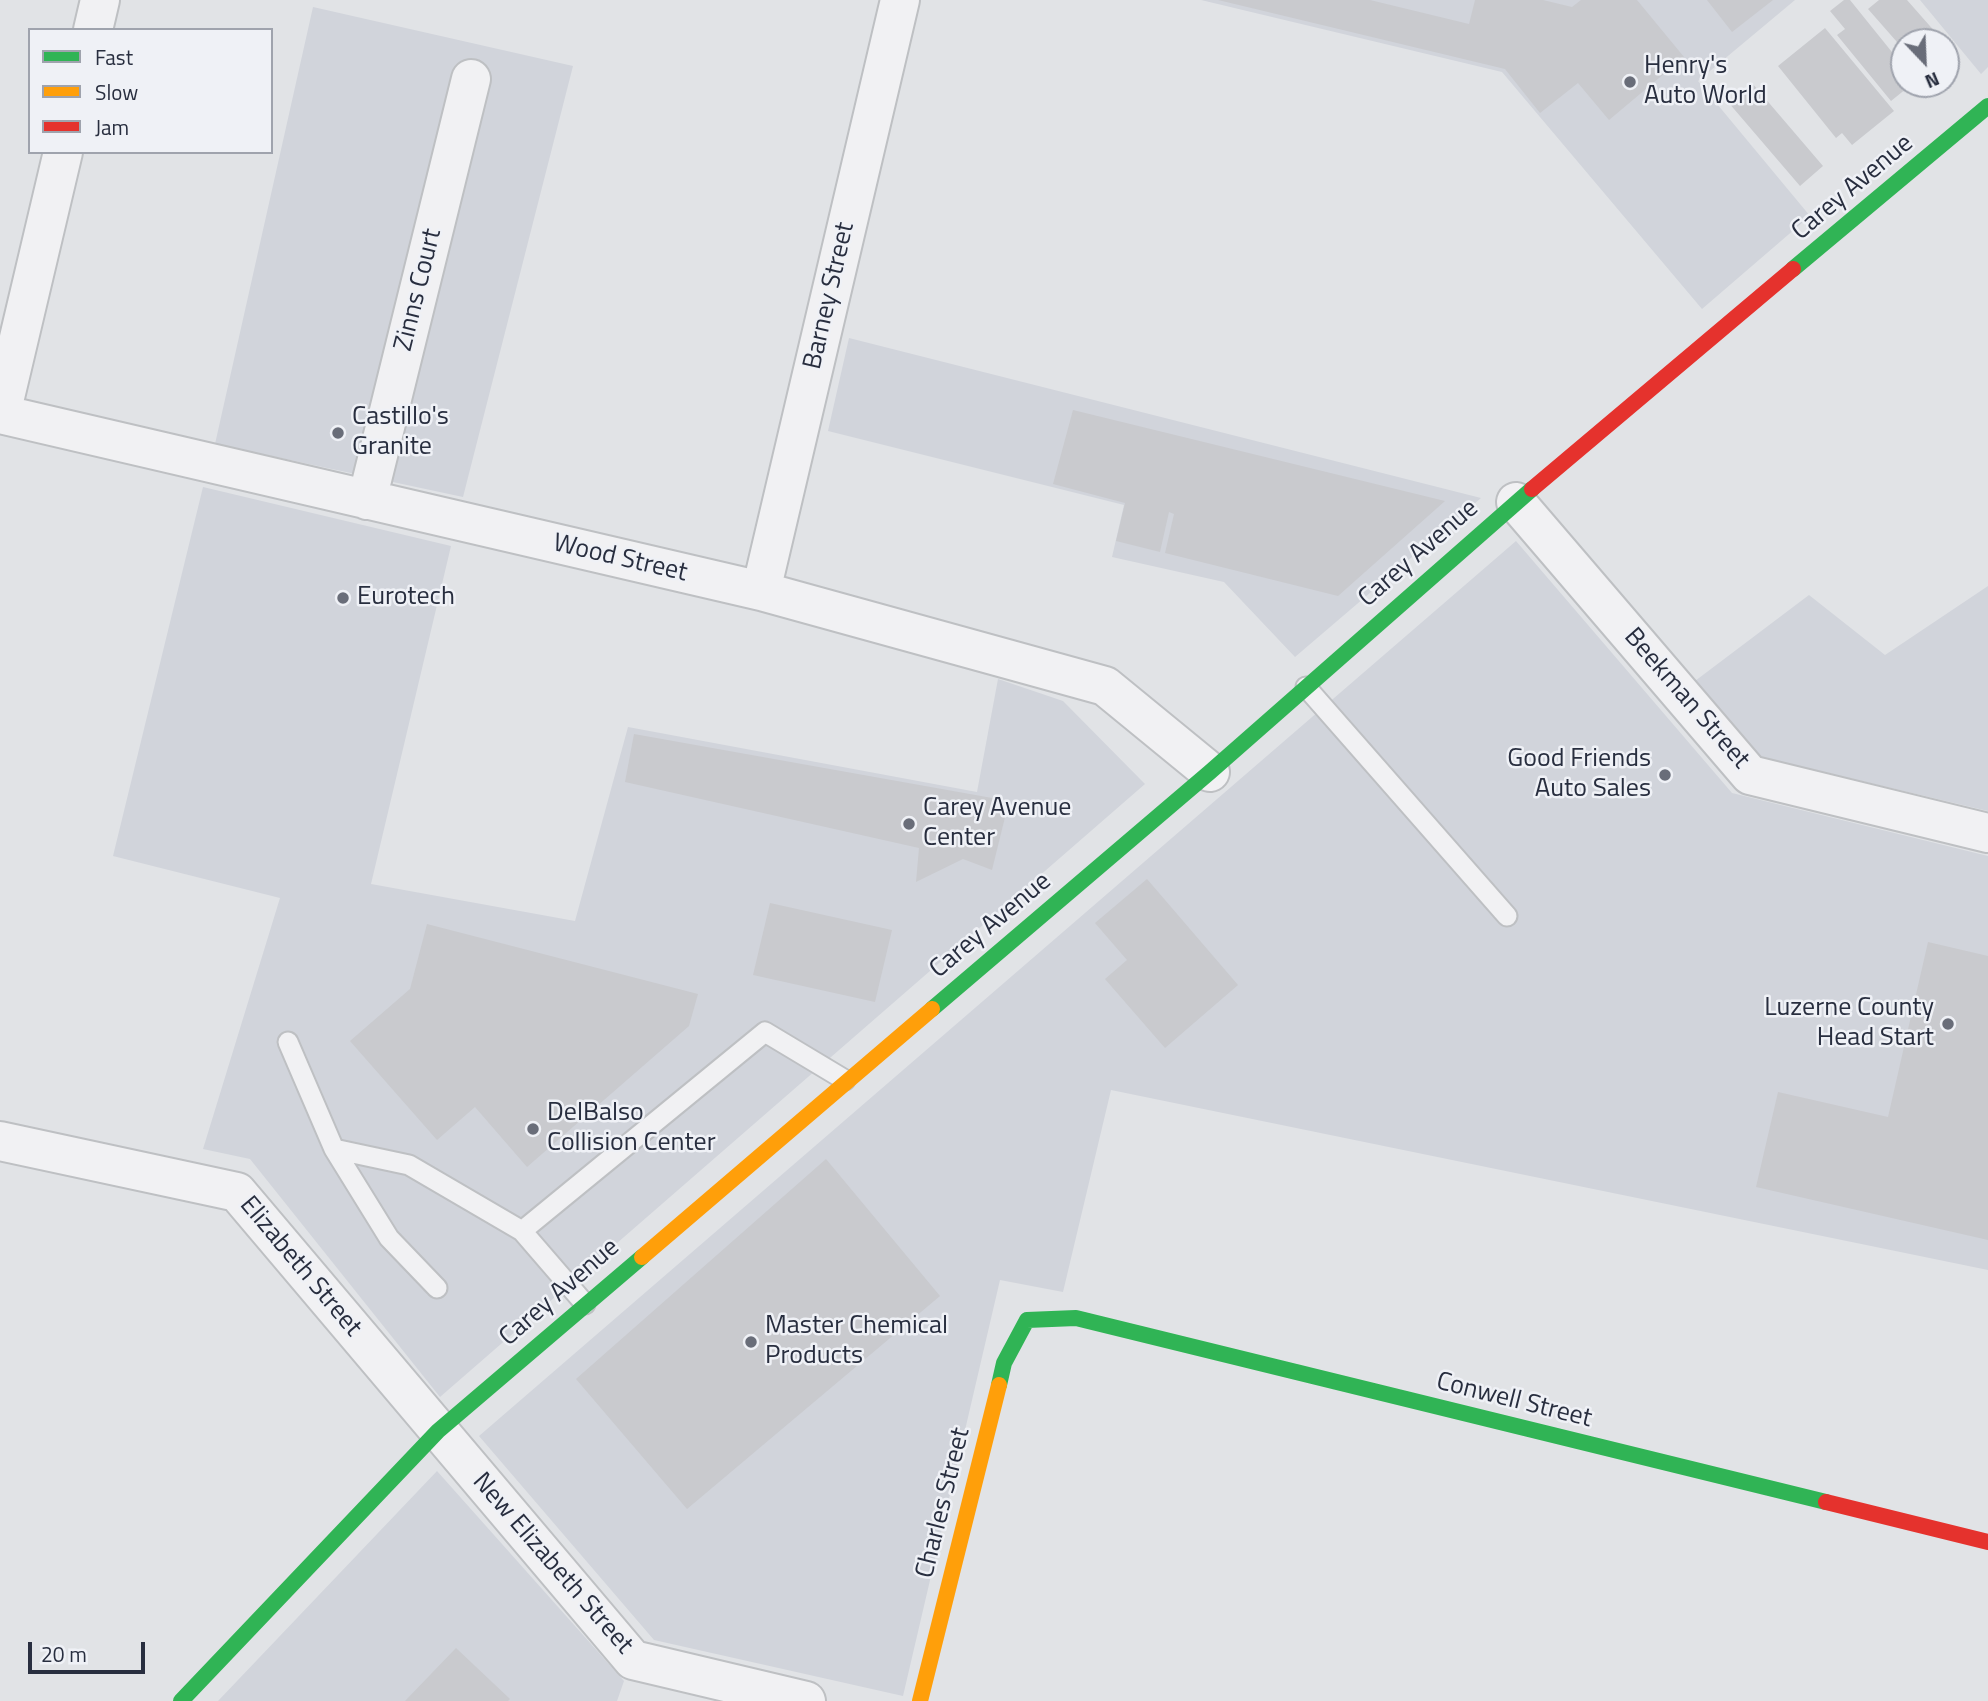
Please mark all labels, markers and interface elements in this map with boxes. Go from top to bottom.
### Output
legend [28,28,273,154]
north arrow [1890,28,1960,98]
text: Fast [95,41,133,73]
place label: Henry's Auto World [1644,51,1767,112]
text: N [1921,65,1944,97]
marker: Henry's Auto World [1622,74,1638,90]
text: Slow [95,76,138,108]
text: Jam [95,111,129,143]
street label: Carey Avenue [1786,128,1920,248]
street label: Barney Street [798,219,862,373]
street label: Zinns Court [389,226,449,354]
place label: Castillo's Granite [352,402,449,464]
marker: Castillo's Granite [330,425,346,441]
street label: Carey Avenue [1353,494,1485,614]
street label: Wood Street [550,528,690,590]
place label: Eurotech [357,582,455,614]
marker: Eurotech [335,590,351,606]
street label: Beekman Street [1616,622,1756,776]
place label: Good Friends Auto Sales [1507,744,1651,806]
marker: Good Friends Auto Sales [1657,767,1673,783]
place label: Carey Avenue Center [923,793,1071,854]
marker: Carey Avenue Center [901,816,917,832]
street label: Carey Avenue [924,866,1058,986]
place label: Luzerne County Head Start [1764,993,1934,1054]
marker: Luzerne County Head Start [1940,1016,1956,1032]
place label: DelBalso Collision Center [547,1098,716,1160]
marker: DelBalso Collision Center [525,1121,541,1137]
street label: Elizabeth Street [232,1191,368,1343]
street label: Carey Avenue [494,1233,626,1353]
place label: Master Chemical Products [765,1311,948,1372]
marker: Master Chemical Products [743,1334,759,1350]
street label: Conwell Street [1433,1367,1595,1435]
street label: Charles Street [910,1424,978,1582]
street label: New Elizabeth Street [465,1467,639,1661]
scale bar [32,1628,149,1672]
text: 20 m [41,1638,87,1670]

